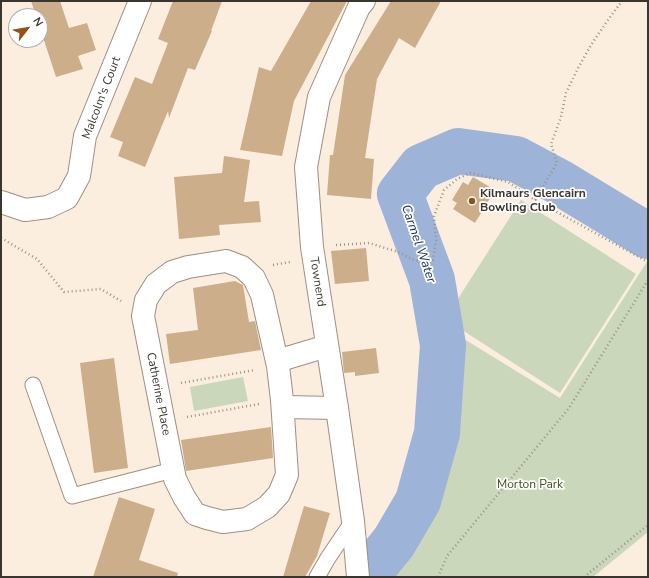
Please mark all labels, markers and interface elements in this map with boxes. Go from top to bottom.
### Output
north arrow [8,8,48,48]
text: N [29,15,46,29]
street label: Malcolm's Court [80,55,124,141]
place label: Kilmaurs Glencairn Bowling Club [480,187,586,215]
marker: Kilmaurs Glencairn Bowling Club [467,196,477,206]
water label: Carmel Water [397,203,439,285]
street label: Townend [306,256,328,308]
street label: Catherine Place [143,351,173,437]
park label: Morton Park [497,478,563,492]

